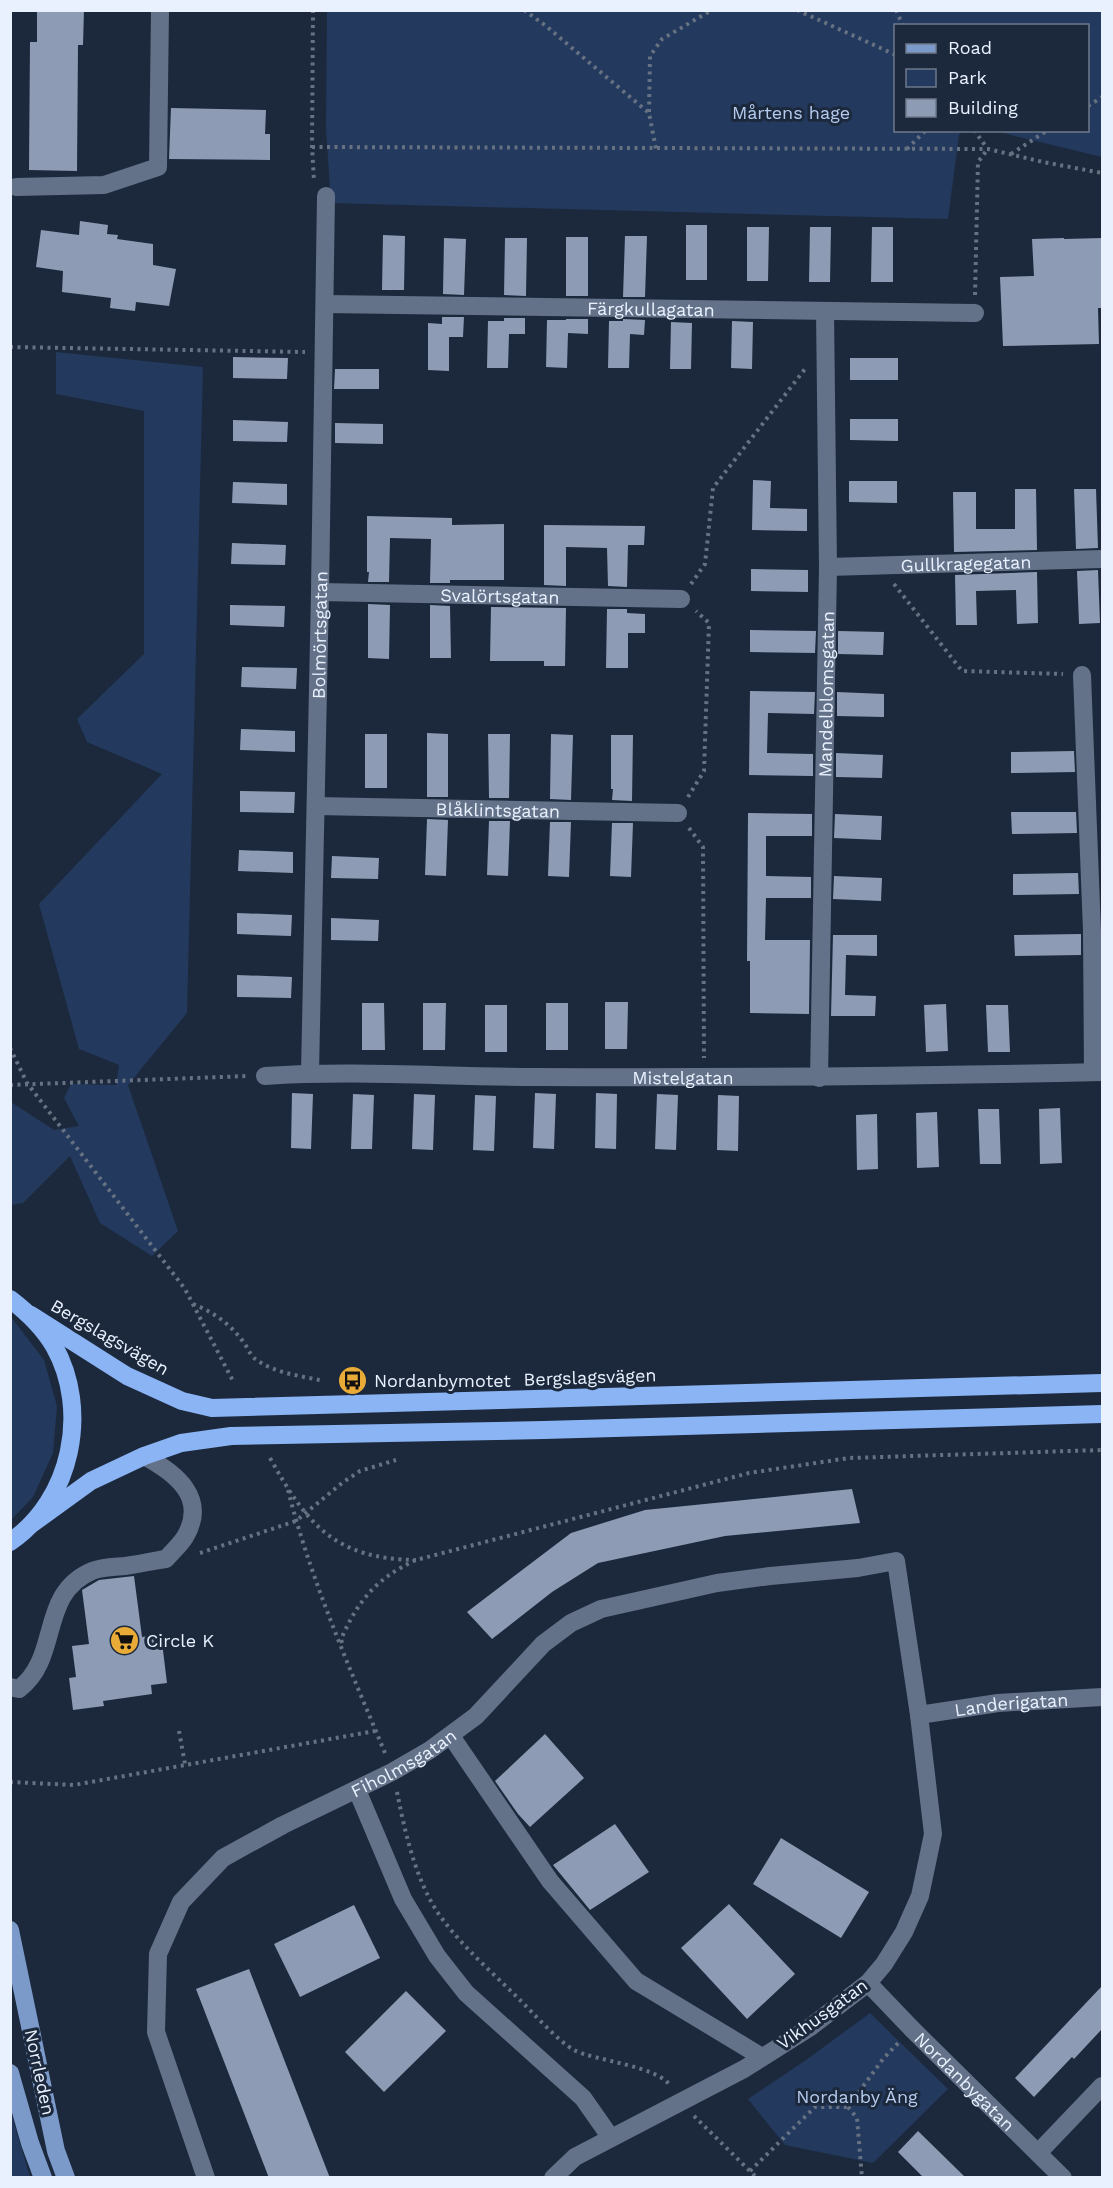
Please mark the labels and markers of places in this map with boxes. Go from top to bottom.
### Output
bus stop icon: Nordanbymotet [337,1364,369,1396]
place label: Nordanbymotet [374,1370,511,1391]
supermarket icon: Circle K [109,1624,141,1656]
place label: Circle K [146,1630,214,1651]

